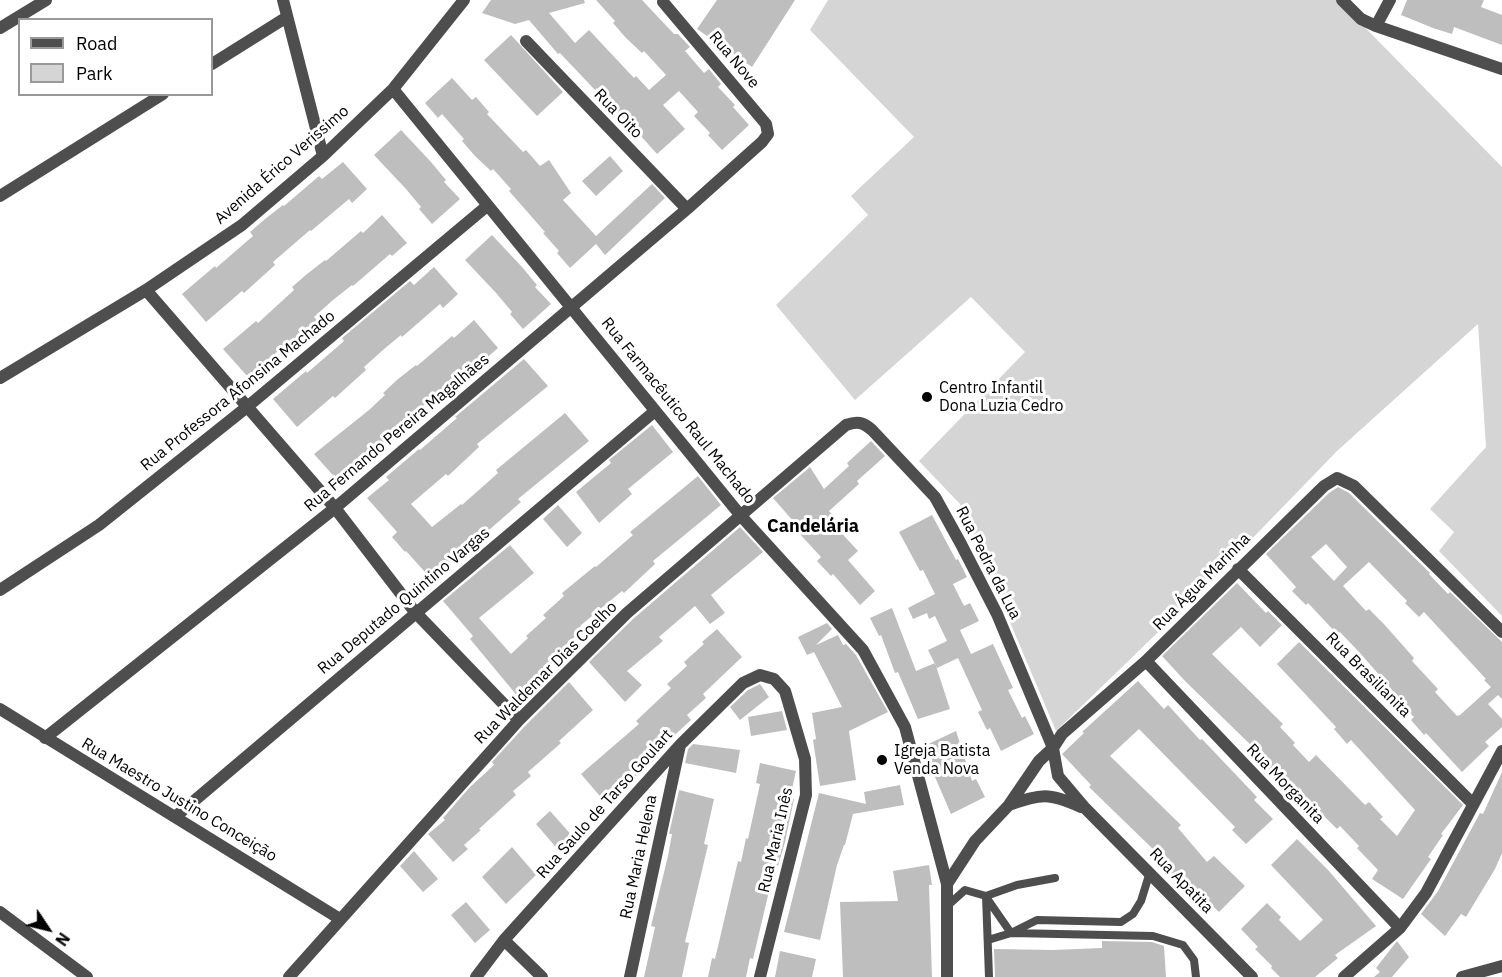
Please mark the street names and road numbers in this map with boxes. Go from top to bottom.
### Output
street label: Rua Nove [705,28,763,92]
street label: Rua Oito [590,85,646,143]
street label: Avenida Érico Verissimo [211,102,353,228]
street label: Rua Professora Afonsina Machado [137,307,339,475]
street label: Rua Farmacêutico Raul Machado [597,314,759,508]
street label: Rua Fernando Pereira Magalhães [301,350,493,516]
street label: Rua Pedra da Lua [951,503,1025,623]
street label: Rua Deputado Quintino Vargas [314,523,494,679]
street label: Rua Água Marinha [1149,529,1255,635]
street label: Rua Waldemar Dias Coelho [471,598,621,748]
street label: Rua Brasilianita [1321,628,1415,722]
street label: Rua Saulo de Tarso Goulart [533,725,677,883]
street label: Rua Maestro Justino Conceição [78,734,280,866]
street label: Rua Morganita [1242,740,1328,828]
street label: Rua Maria Inês [755,785,797,895]
street label: Rua Maria Helena [616,793,662,921]
street label: Rua Apatita [1145,844,1217,918]

